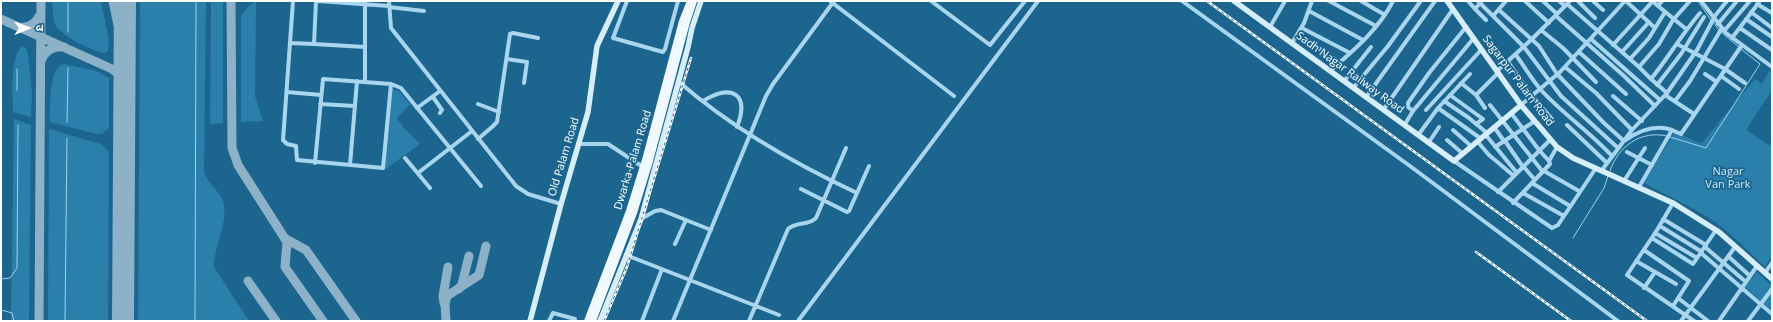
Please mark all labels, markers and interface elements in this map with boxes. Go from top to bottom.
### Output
north arrow [8,8,48,48]
text: उ [33,24,48,31]
street label: Sadh Nagar Railway Road [1294,29,1406,117]
street label: Sagarpur Palam Road [1479,33,1557,129]
street label: Dwarka-Palam Road [612,109,654,211]
street label: Old Palam Road [546,116,582,198]
park label: Nagar Van Park [1705,165,1751,191]

